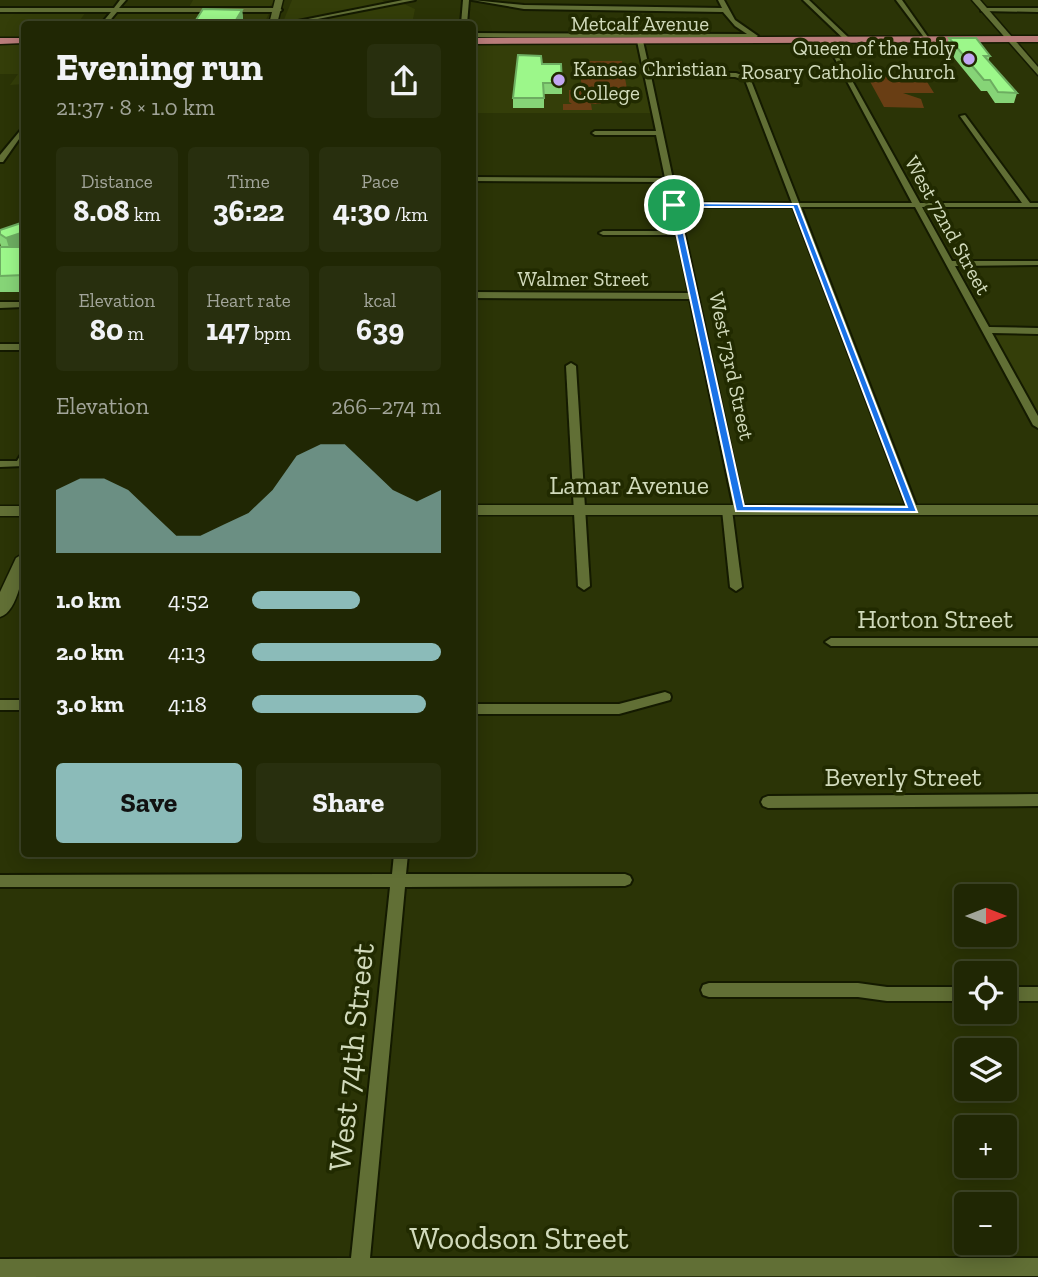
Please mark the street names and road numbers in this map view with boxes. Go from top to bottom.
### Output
street label: Metcalf Avenue [571,11,709,36]
street label: West 72nd Street [900,151,997,299]
street label: Walmer Street [518,266,649,291]
street label: West 73rd Street [704,290,760,443]
street label: Lamar Avenue [549,469,709,501]
street label: Horton Street [857,603,1013,635]
street label: Beverly Street [825,761,982,793]
street label: West 74th Street [320,941,382,1173]
street label: Woodson Street [409,1219,629,1257]

